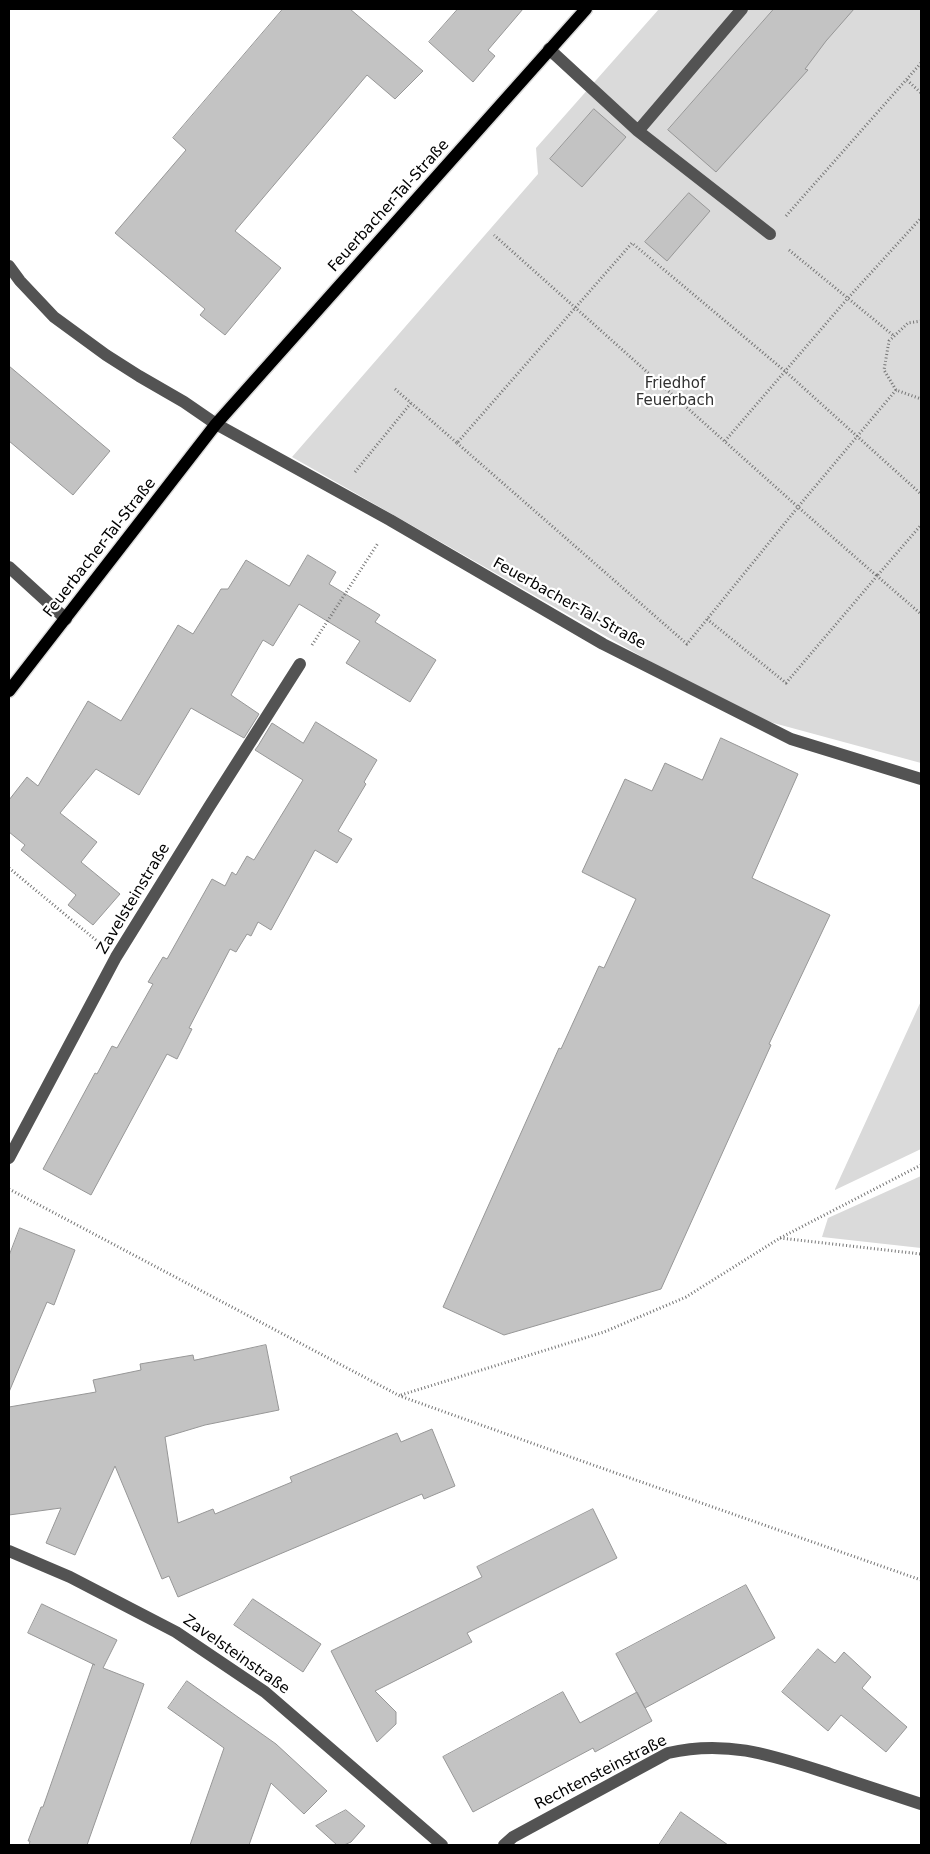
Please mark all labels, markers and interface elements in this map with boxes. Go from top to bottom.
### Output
street label: Feuerbacher-Tal-Straße [325,136,453,276]
park label: Friedhof Feuerbach [636,375,714,410]
street label: Feuerbacher-Tal-Straße [40,475,160,621]
street label: Feuerbacher-Tal-Straße [490,554,648,654]
street label: Zavelsteinstraße [94,840,174,958]
street label: Zavelsteinstraße [179,1611,293,1699]
street label: Rechtensteinstraße [532,1732,670,1814]

